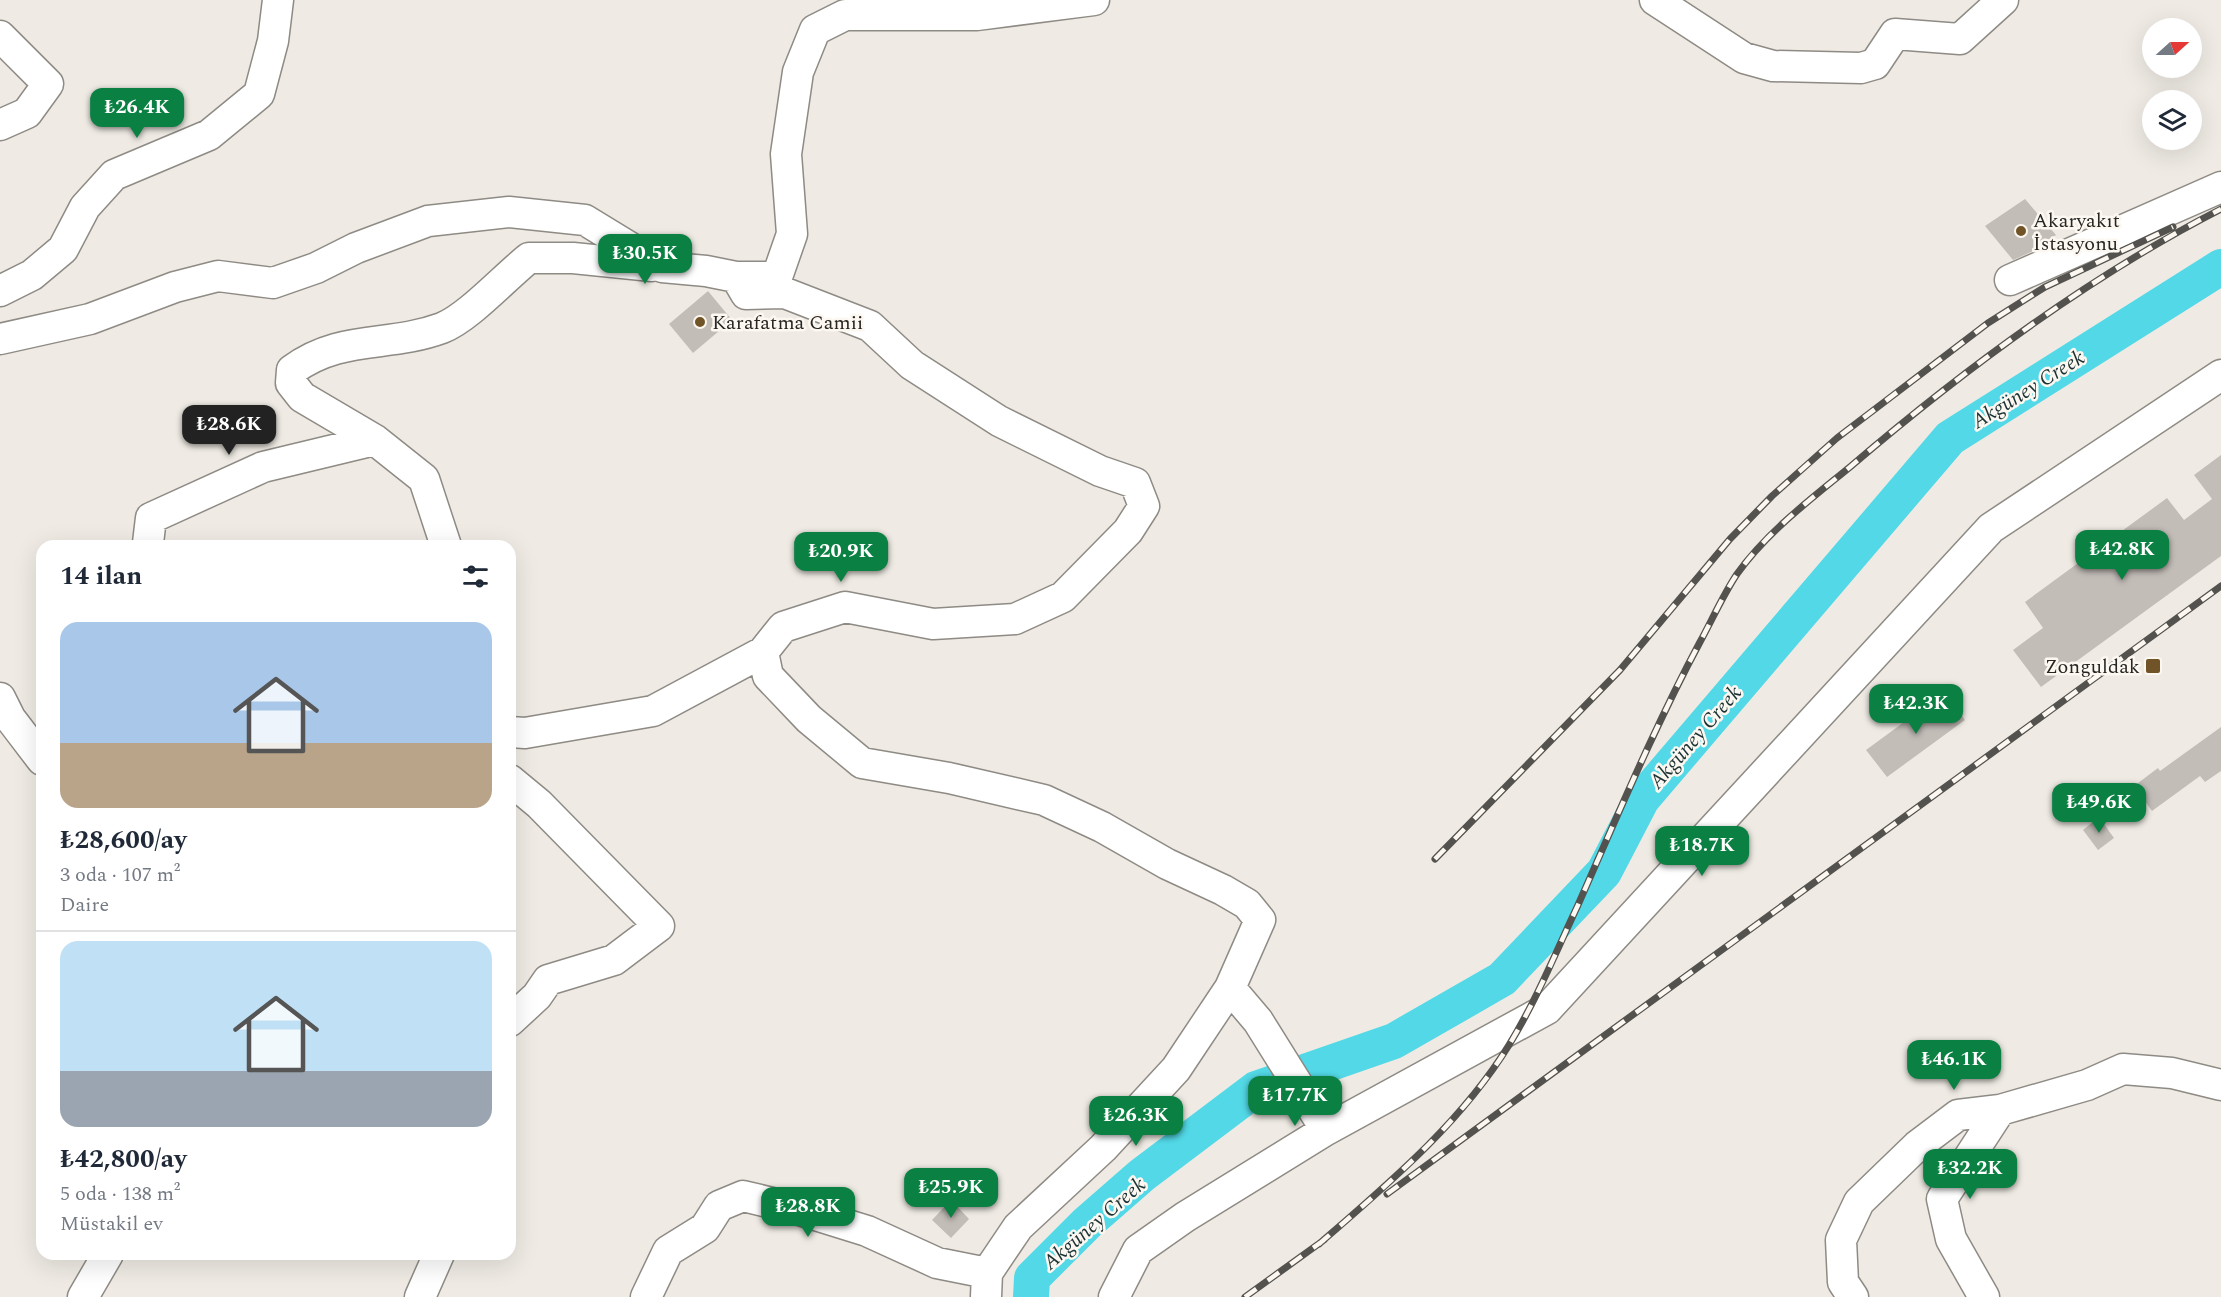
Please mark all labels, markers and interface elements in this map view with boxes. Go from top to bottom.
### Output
north arrow [2142,18,2202,78]
map controls [2142,18,2202,150]
pin: ₺26.4K [88,88,186,139]
button: layers [2142,90,2202,150]
text: ₺26.4K [104,92,170,122]
place label: Akaryakıt İstasyonu [2033,206,2120,259]
marker: Akaryakıt İstasyonu [2014,224,2028,238]
pin: ₺30.5K [596,234,694,285]
text: ₺30.5K [612,238,678,268]
place label: Karafatma Camii [712,308,863,338]
marker: Karafatma Camii [693,315,707,329]
water label: Akgüney Creek [1965,342,2092,438]
pin: ₺28.6K [180,405,278,456]
text: ₺28.6K [196,409,262,439]
pin: ₺42.8K [2073,530,2171,581]
pin: ₺20.9K [792,532,890,583]
text: ₺42.8K [2089,534,2155,564]
text: ₺20.9K [808,536,874,566]
text: 14 ilan [60,556,142,596]
icon: filters [459,560,492,593]
place label: Zonguldak [2045,652,2140,682]
marker: Zonguldak [2144,657,2162,675]
icon: home [222,661,330,769]
water label: Akgüney Creek [1641,679,1750,797]
pin: ₺42.3K [1867,684,1965,735]
text: ₺42.3K [1883,688,1949,718]
pin: ₺49.6K [2050,783,2148,834]
text: ₺49.6K [2066,787,2132,817]
text: ₺28,600/ay [60,820,187,860]
pin: ₺18.7K [1653,826,1751,877]
text: ₺18.7K [1669,830,1735,860]
text: 3 oda · 107 m² [60,860,180,890]
text: Daire [60,890,109,920]
icon: home [222,980,330,1088]
pin: ₺46.1K [1905,1040,2003,1091]
text: ₺46.1K [1921,1044,1987,1074]
pin: ₺17.7K [1246,1076,1344,1127]
text: ₺17.7K [1262,1080,1328,1110]
pin: ₺26.3K [1087,1096,1185,1147]
text: ₺26.3K [1103,1100,1169,1130]
text: ₺42,800/ay [60,1139,187,1179]
pin: ₺32.2K [1921,1149,2019,1200]
text: ₺32.2K [1937,1153,2003,1183]
pin: ₺25.9K [902,1168,1000,1219]
water label: Akgüney Creek [1035,1169,1154,1279]
text: ₺25.9K [918,1172,984,1202]
text: 5 oda · 138 m² [60,1179,180,1209]
pin: ₺28.8K [759,1187,857,1238]
text: ₺28.8K [775,1191,841,1221]
text: Müstakil ev [60,1209,163,1239]

